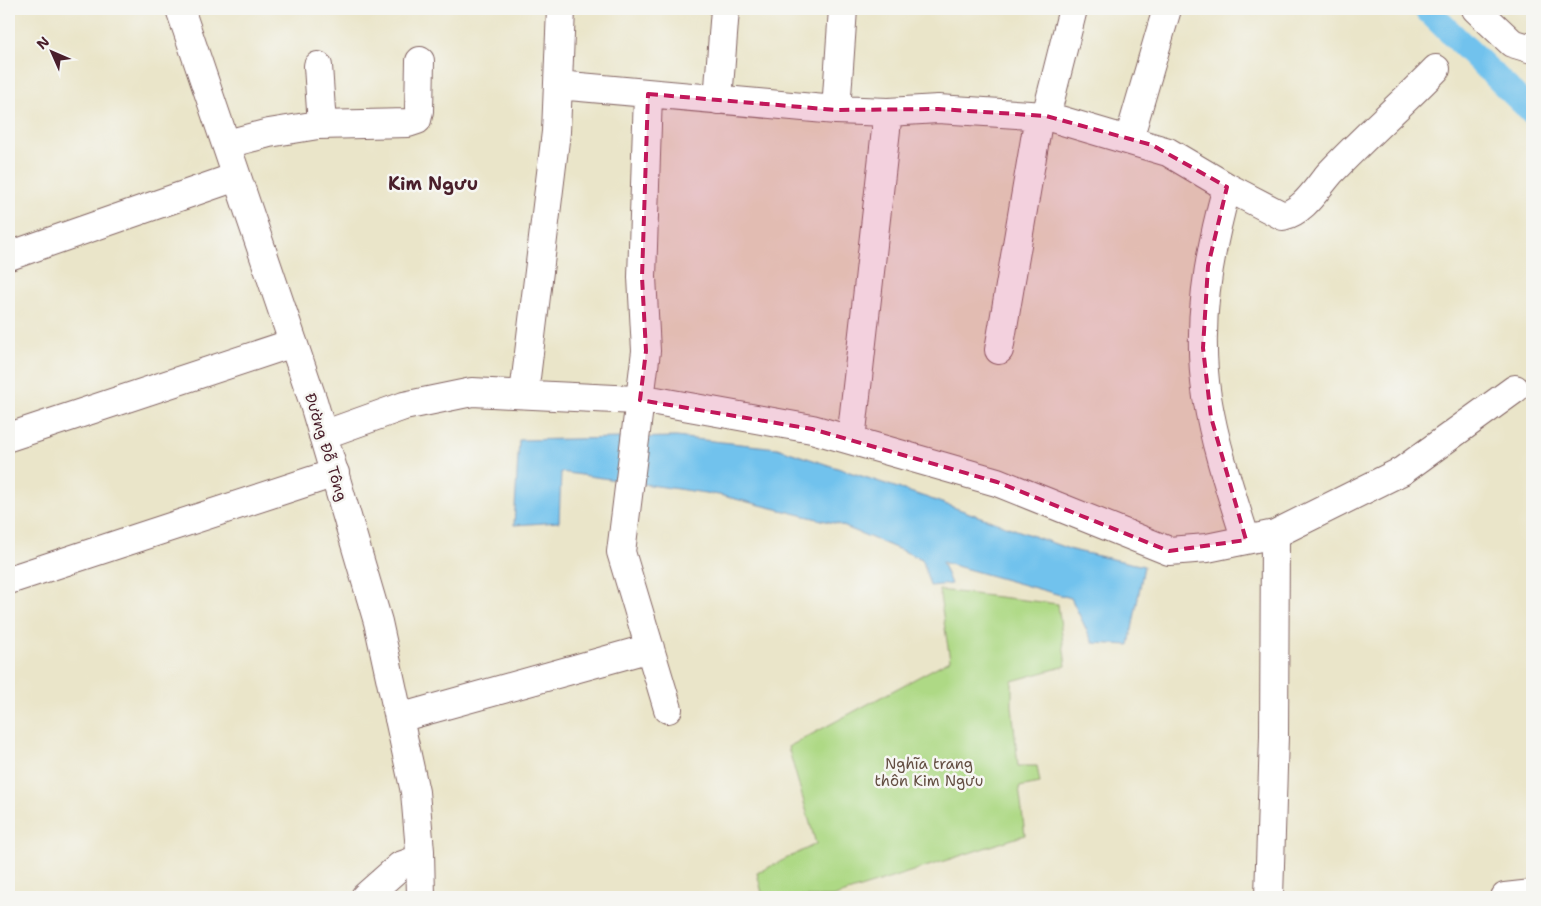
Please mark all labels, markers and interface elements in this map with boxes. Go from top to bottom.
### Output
north arrow [28,28,78,78]
text: N [33,33,53,53]
district label: Kim Ngưu [388,172,478,196]
street label: Đường Đỗ Tông [300,390,352,504]
park label: Nghĩa trang thôn Kim Ngưu [875,754,983,791]

